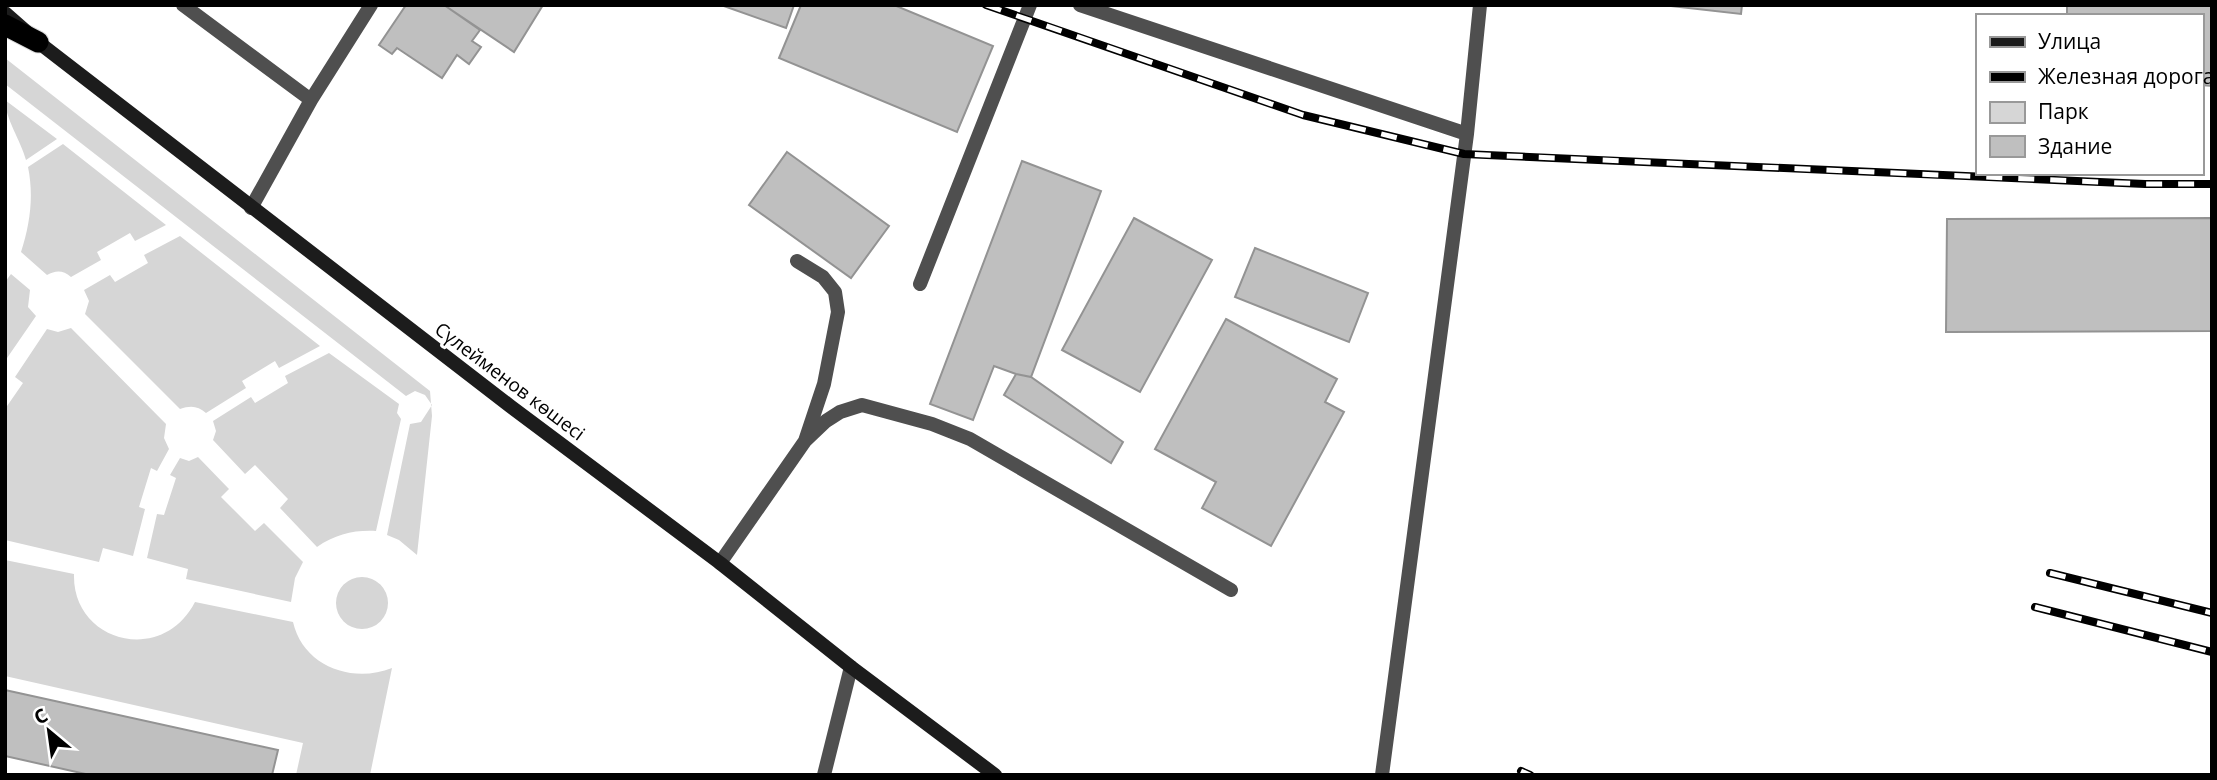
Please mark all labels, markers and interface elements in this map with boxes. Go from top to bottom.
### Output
legend [1976,14,2203,175]
text: Улица [2038,27,2101,55]
text: Железная дорога [2038,62,2214,90]
text: Парк [2038,97,2089,125]
text: Здание [2038,132,2112,160]
street label: Сүлейменов көшесі [430,316,590,446]
north arrow [14,696,84,766]
text: С [29,702,52,730]

